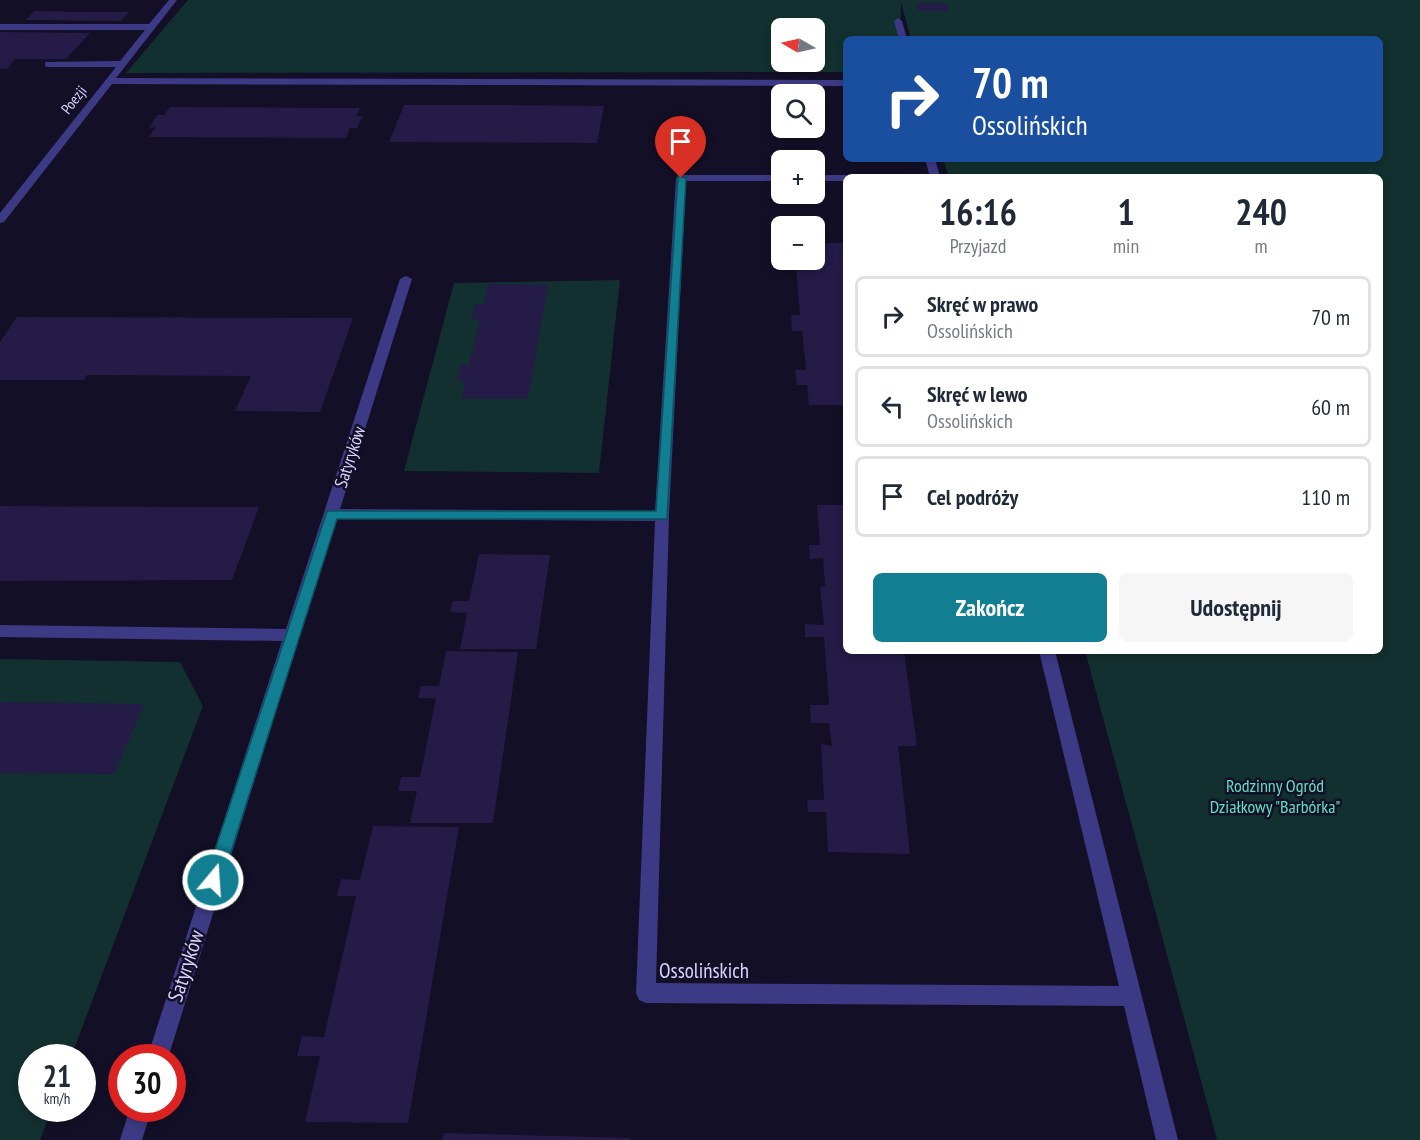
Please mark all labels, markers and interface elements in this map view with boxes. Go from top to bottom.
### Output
north arrow [771,18,825,72]
map controls [771,18,825,270]
text: 70 m [972,55,1049,110]
icon: right [873,60,951,138]
street label: Poezji [57,82,91,118]
button: search [771,84,825,138]
text: Ossolińskich [972,108,1088,142]
pin [655,116,706,178]
icon: arrive [664,125,697,158]
button: + [771,150,825,204]
text: 16:16 [939,188,1017,235]
text: 1 [1117,188,1135,235]
text: 240 [1235,188,1287,235]
button: − [771,216,825,270]
text: Przyjazd [950,233,1006,259]
text: min [1113,233,1139,259]
text: m [1255,233,1268,259]
text: Skręć w prawo [927,290,1038,318]
icon: right [876,300,909,333]
text: 70 m [1311,303,1350,331]
text: Ossolińskich [927,318,1013,344]
text: Skręć w lewo [927,380,1028,408]
icon: left [876,390,909,423]
text: 60 m [1311,393,1350,421]
text: Ossolińskich [927,408,1013,434]
street label: Satyryków [329,423,370,490]
icon: arrive [876,480,909,513]
text: Cel podróży [927,483,1018,511]
text: 110 m [1301,483,1350,511]
button: Zakończ [873,573,1107,642]
button: Udostępnij [1119,573,1353,642]
park label: Rodzinny Ogród Działkowy "Barbórka" [1210,774,1340,818]
position arrow [181,848,245,912]
street label: Satyryków [161,926,210,1005]
street label: Ossolińskich [659,957,749,984]
speed limit sign: 30 [108,1044,186,1122]
text: 21 [43,1056,71,1095]
text: km/h [44,1089,70,1108]

